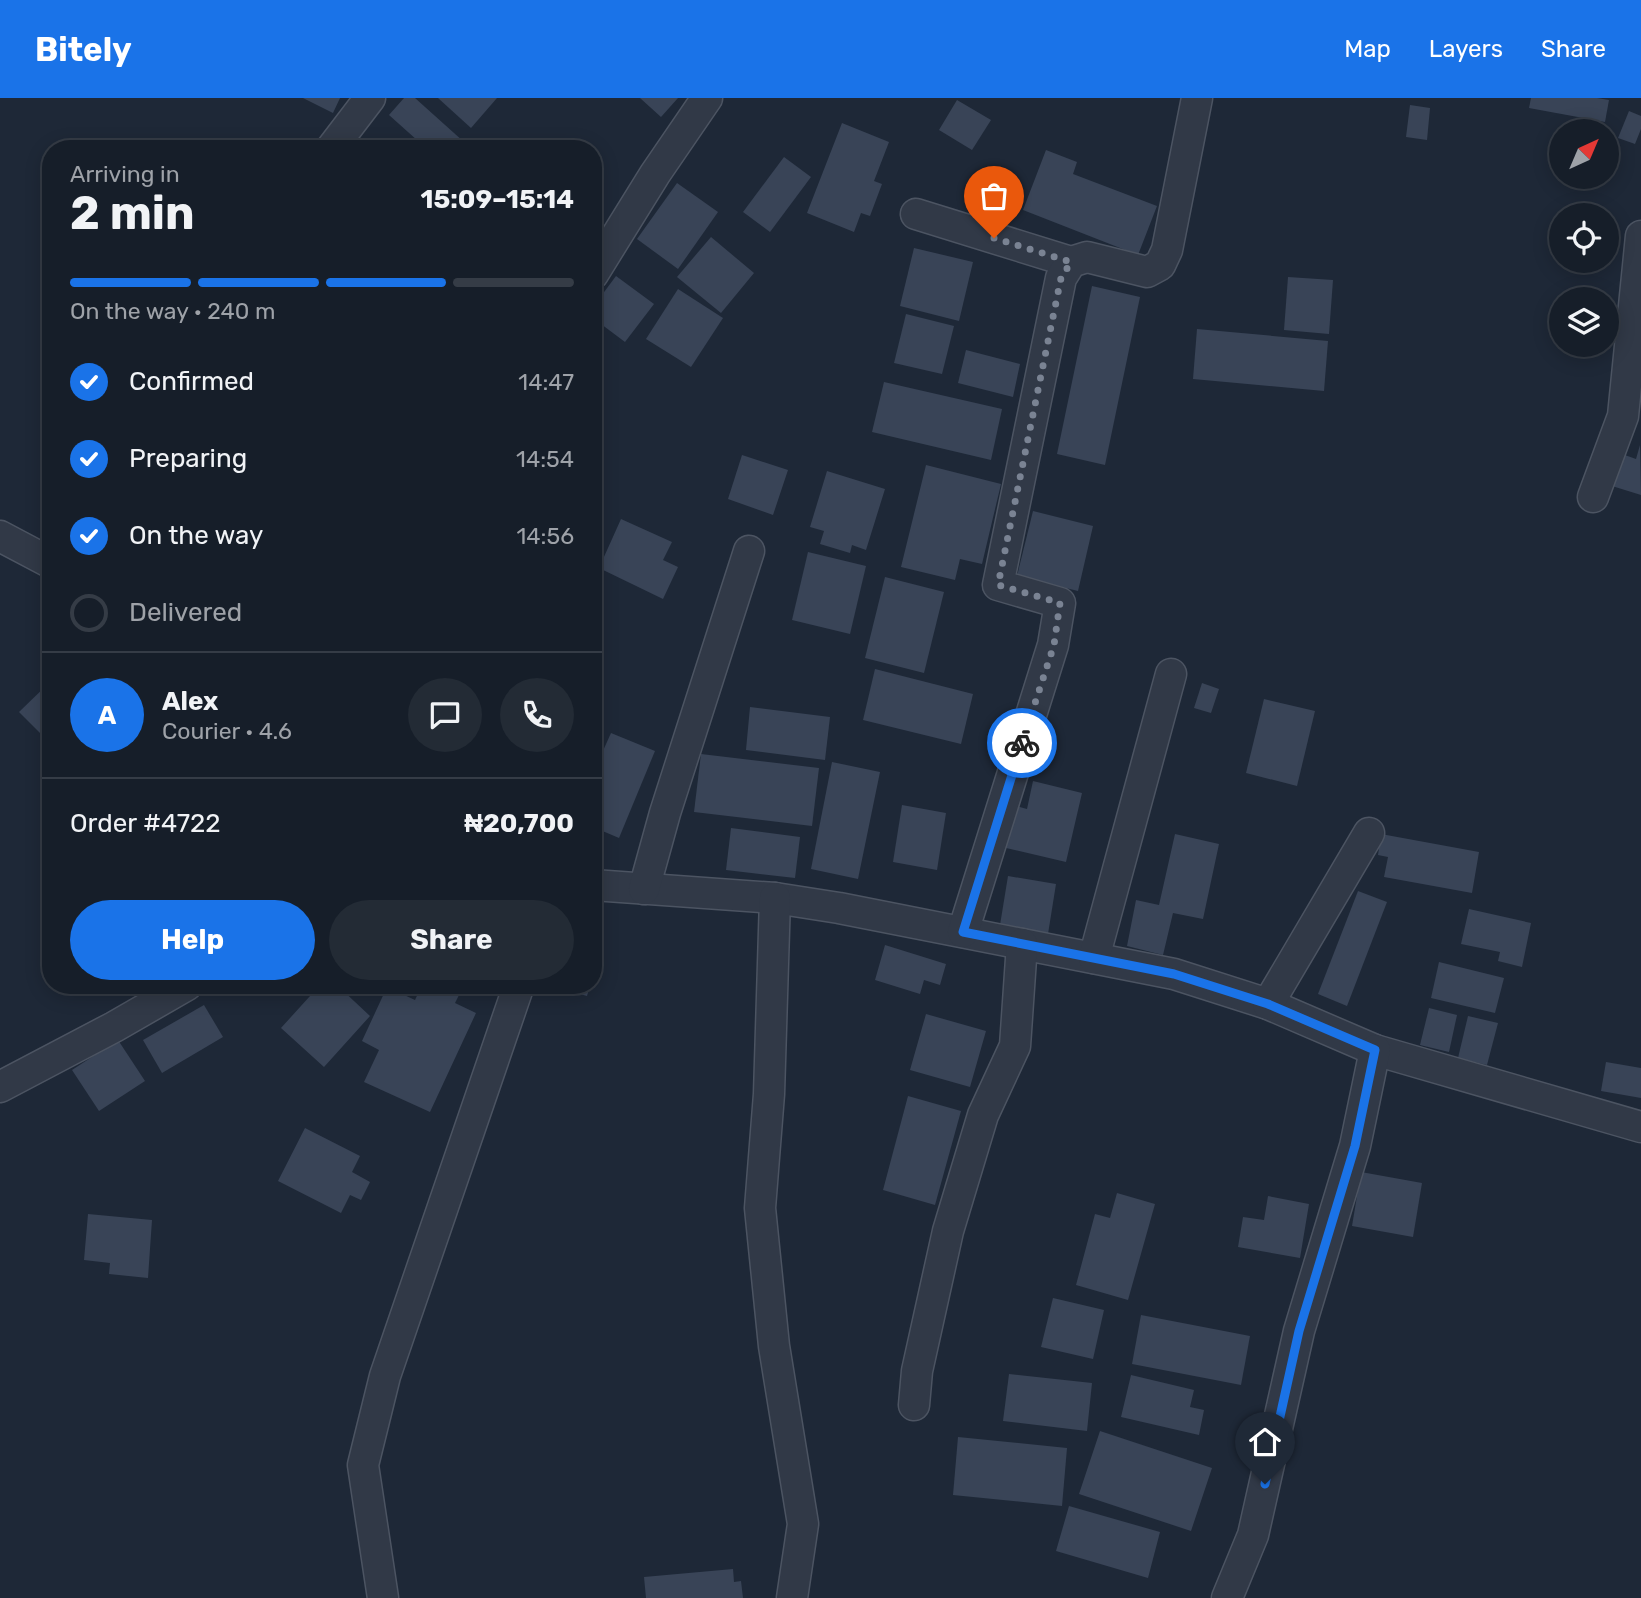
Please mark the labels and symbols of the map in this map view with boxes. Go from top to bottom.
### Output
north arrow [1549,119,1619,189]
pin [964,166,1024,238]
courier [987,708,1057,778]
pin [1235,1412,1295,1484]

